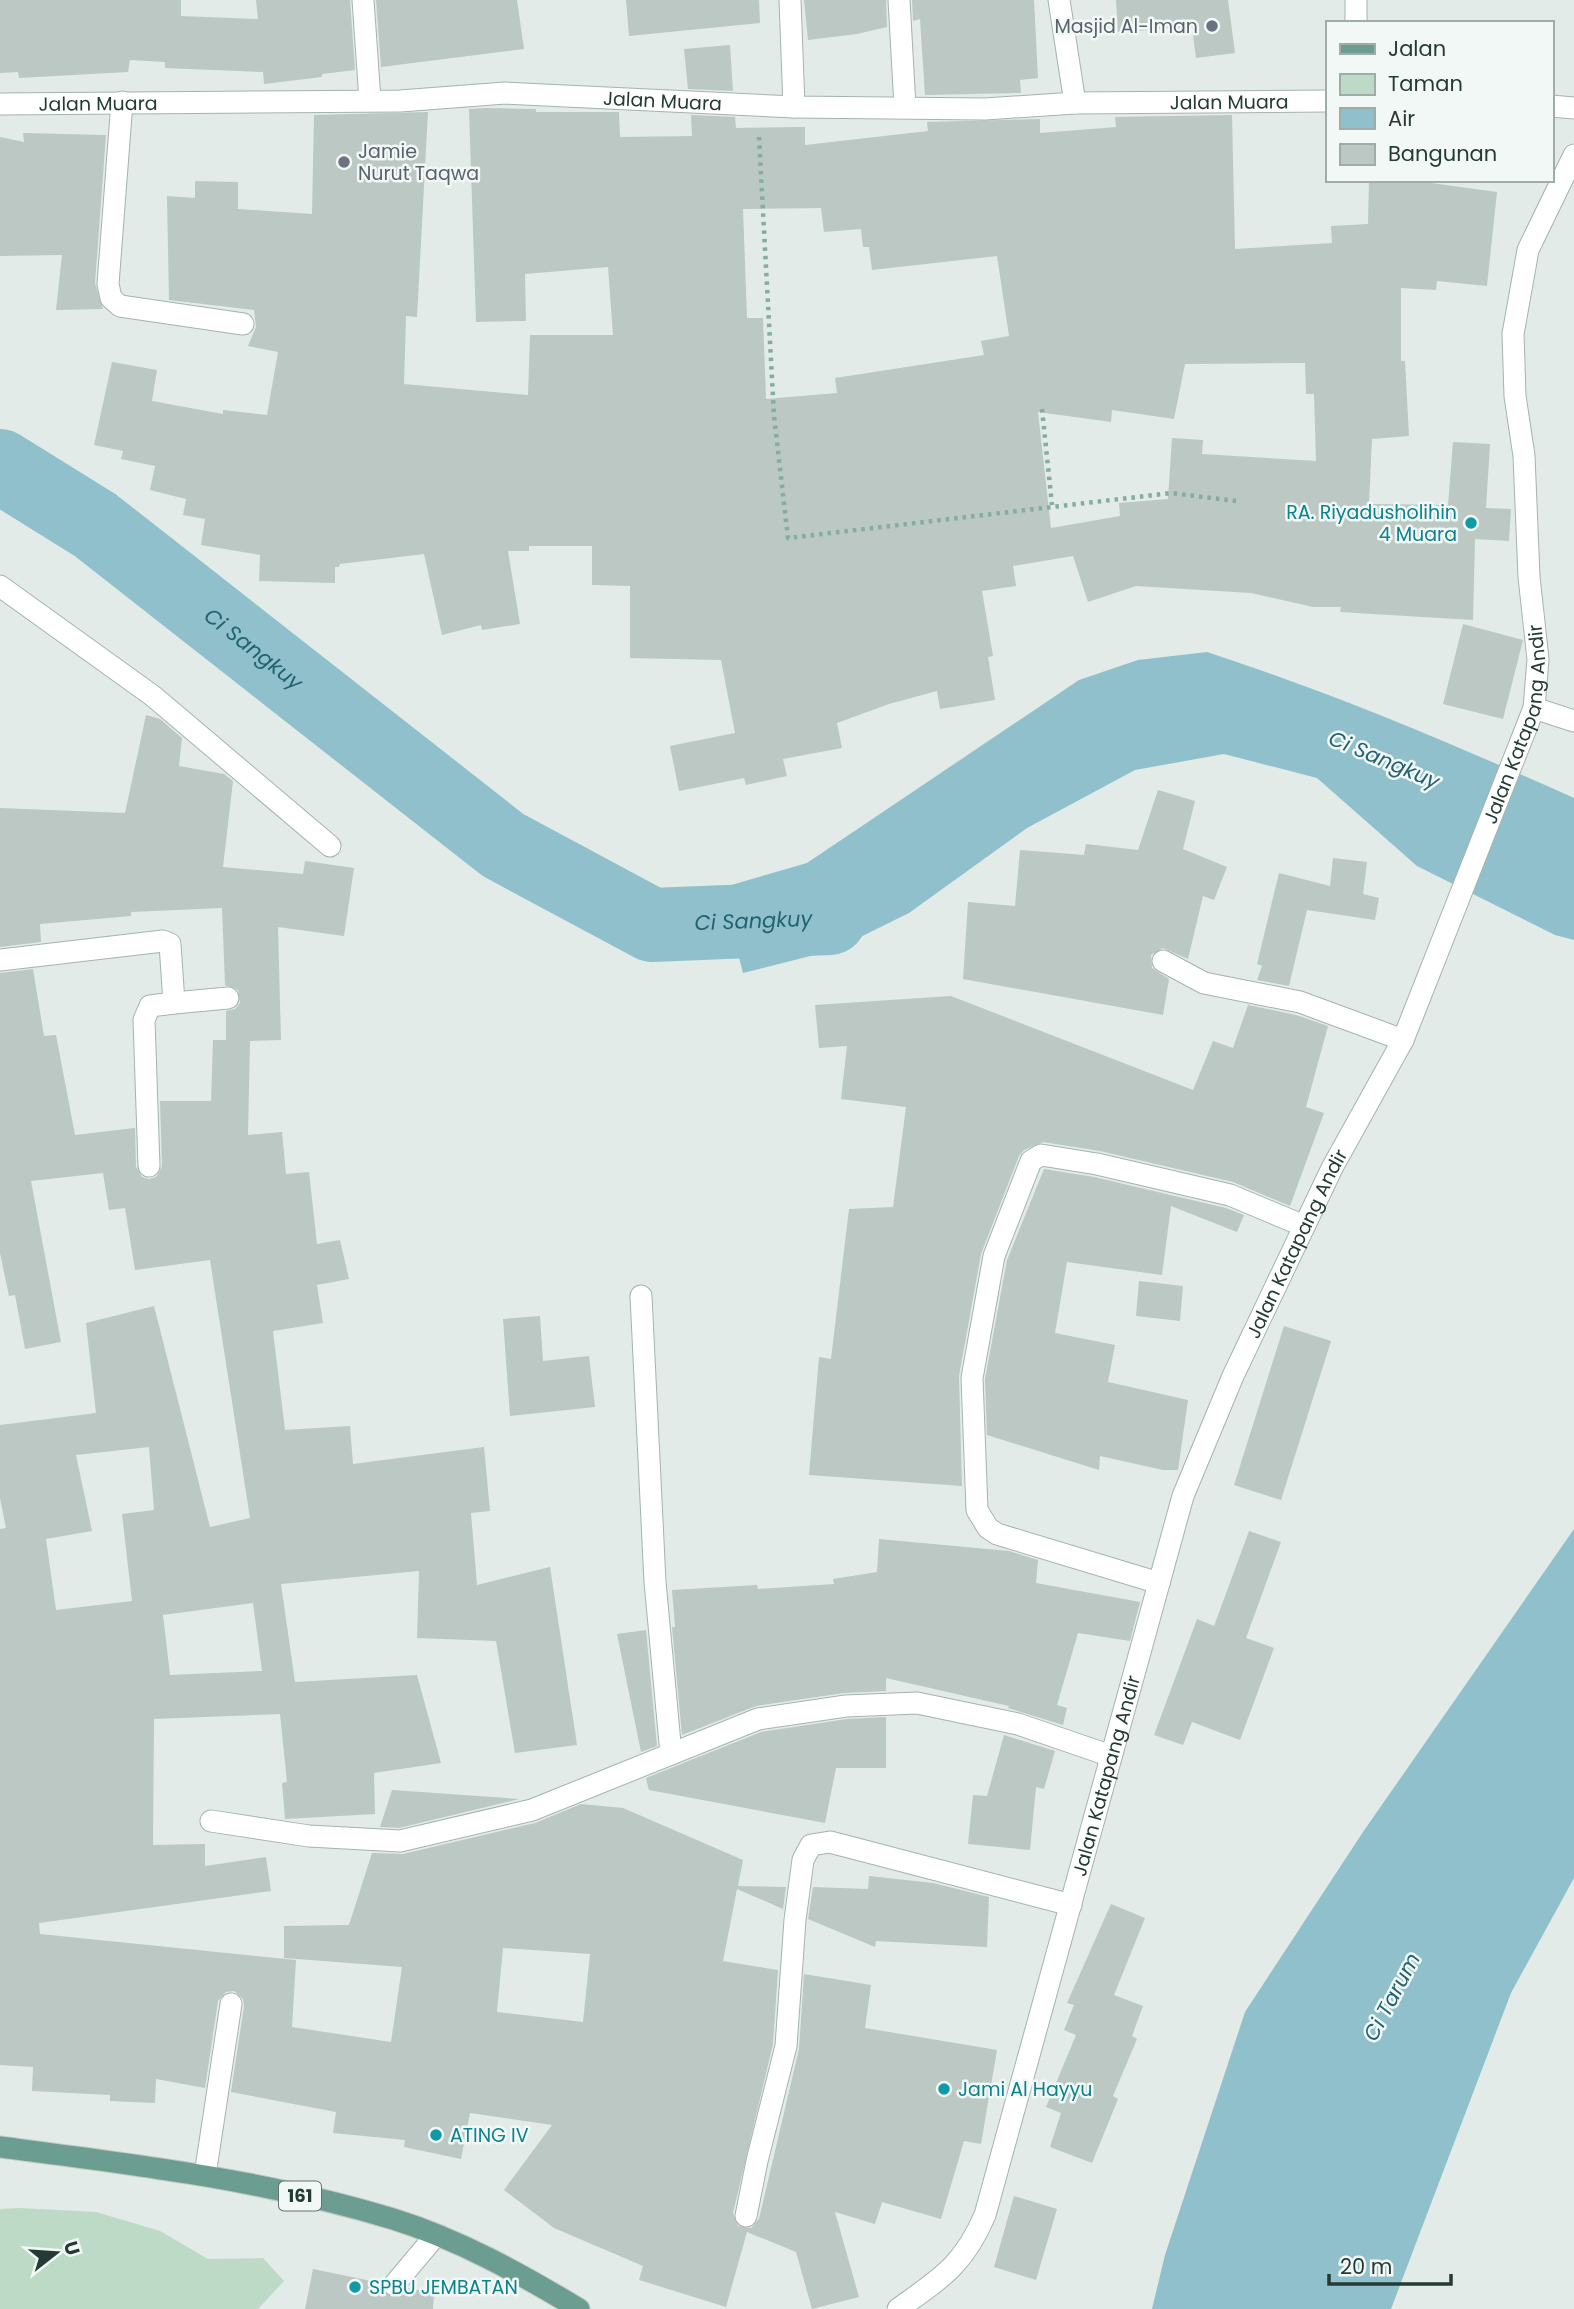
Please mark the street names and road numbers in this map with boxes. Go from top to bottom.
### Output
street label: Jalan Muara [602,85,723,117]
street label: Jalan Muara [1169,88,1289,116]
street label: Jalan Muara [38,90,158,118]
street label: Jalan Katapang Andir [1477,623,1552,828]
street label: Jalan Katapang Andir [1240,1144,1354,1343]
street label: Jalan Katapang Andir [1066,1672,1147,1879]
road number: 161 [279,2182,321,2210]

